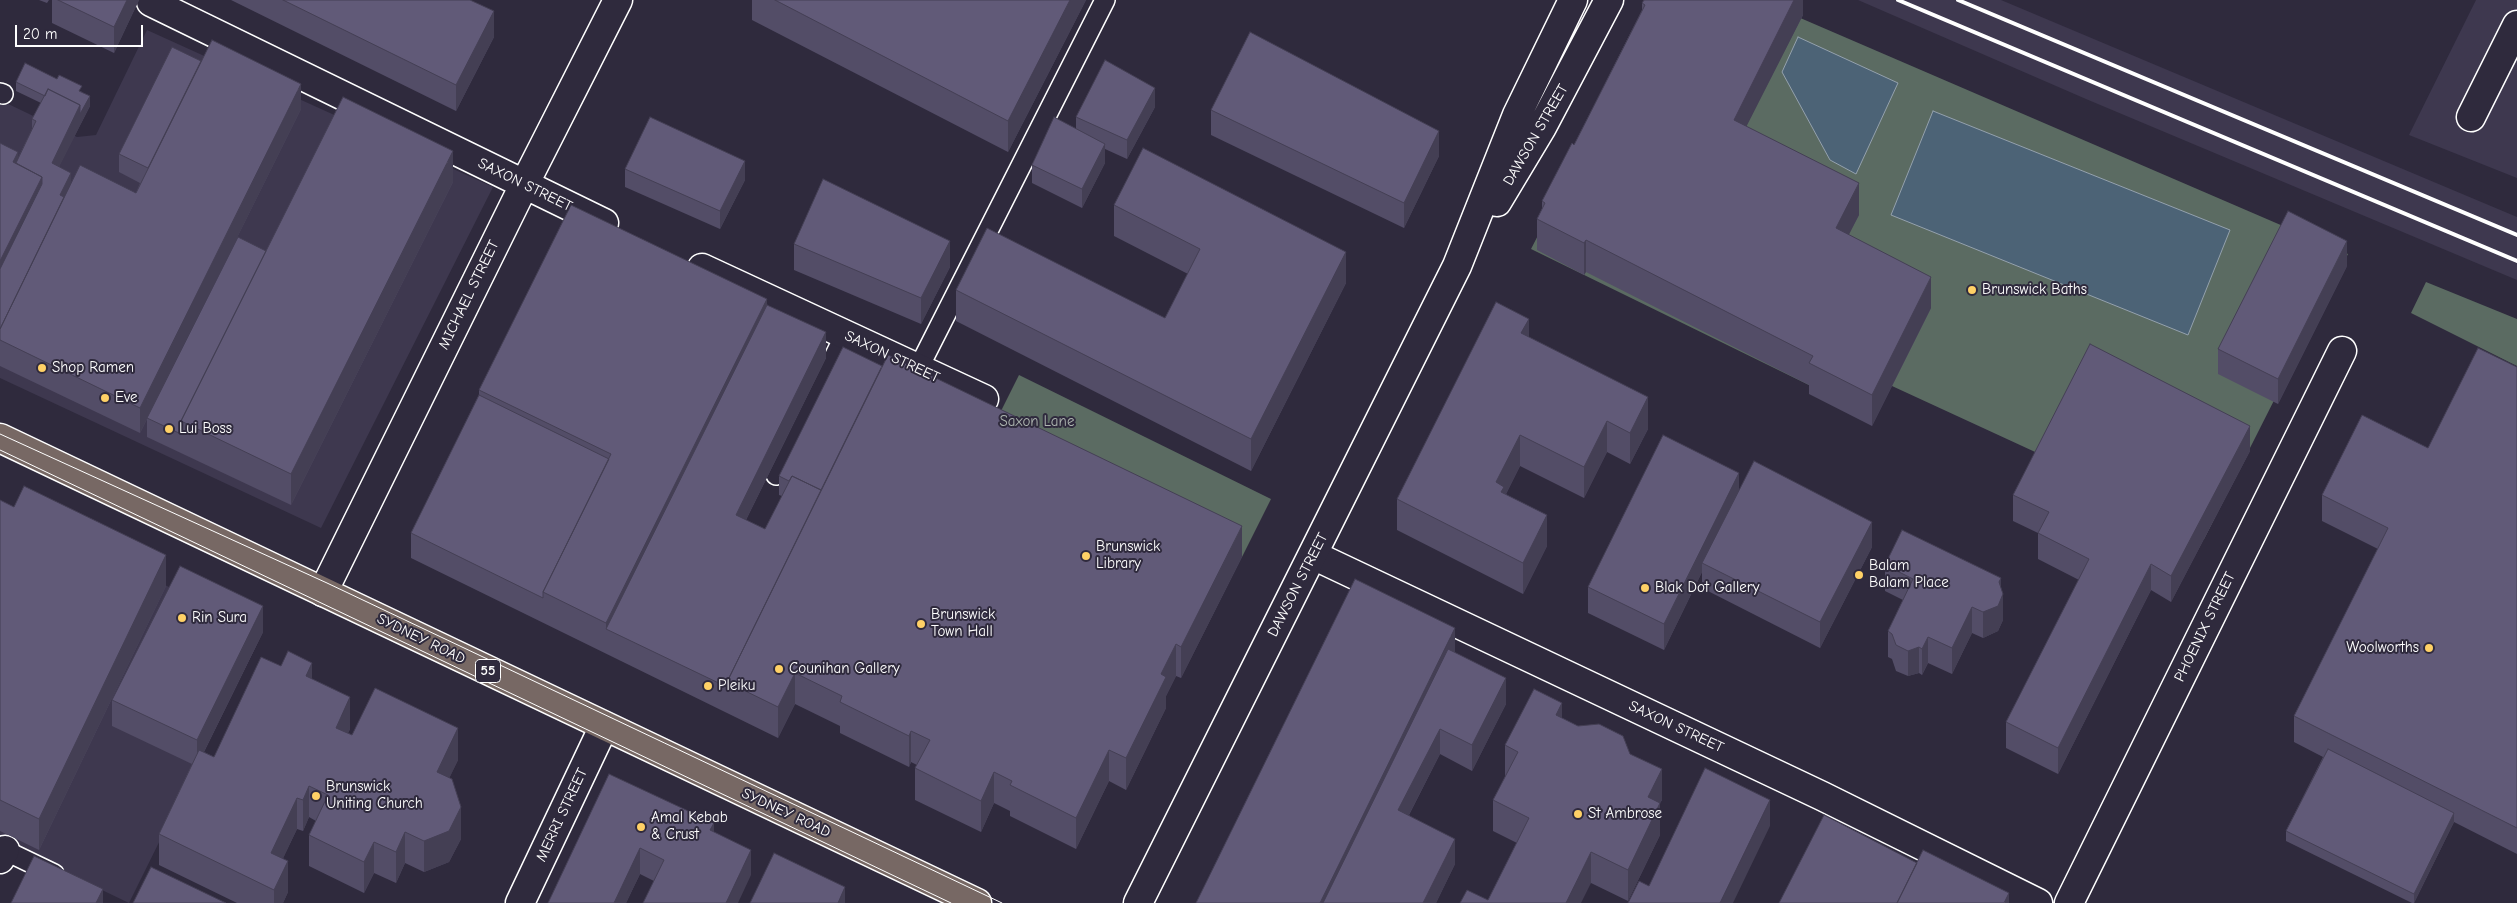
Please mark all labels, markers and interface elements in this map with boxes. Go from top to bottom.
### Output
scale bar [18,15,145,47]
text: 20 m [23,25,57,43]
street label: DAWSON STREET [1500,81,1572,189]
street label: SAXON STREET [475,154,575,216]
street label: MICHAEL STREET [435,237,503,353]
place label: Brunswick Baths [1982,281,2087,299]
marker: Brunswick Baths [1966,284,1978,296]
street label: SAXON STREET [842,327,942,387]
place label: Shop Ramen [52,359,134,377]
marker: Shop Ramen [36,362,48,374]
place label: Eve [115,389,138,407]
marker: Eve [99,392,111,404]
park label: Saxon Lane [1000,413,1074,431]
place label: Lui Boss [179,420,232,438]
marker: Lui Boss [163,423,175,435]
street label: DAWSON STREET [1264,530,1332,640]
place label: Brunswick Library [1096,538,1160,573]
marker: Brunswick Library [1080,550,1092,562]
place label: Balam Balam Place [1869,557,1949,592]
marker: Balam Balam Place [1853,569,1865,581]
street label: PHOENIX STREET [2171,569,2239,685]
place label: Blak Dot Gallery [1655,579,1759,597]
marker: Blak Dot Gallery [1639,582,1651,594]
place label: Brunswick Town Hall [931,606,995,641]
place label: Rin Sura [192,609,247,627]
street label: SYDNEY ROAD [374,610,468,668]
marker: Rin Sura [176,612,188,624]
marker: Brunswick Town Hall [915,618,927,630]
place label: Woolworths [2346,639,2419,657]
marker: Woolworths [2423,642,2435,654]
road number: 55 [476,659,500,682]
place label: Counihan Gallery [789,660,900,678]
marker: Counihan Gallery [773,663,785,675]
place label: Pleiku [718,677,756,695]
marker: Pleiku [702,680,714,692]
street label: SAXON STREET [1626,697,1726,757]
street label: MERRI STREET [532,765,592,865]
place label: Brunswick Uniting Church [326,778,423,813]
street label: SYDNEY ROAD [739,785,833,841]
marker: Brunswick Uniting Church [310,790,322,802]
place label: St Ambrose [1588,805,1662,823]
marker: St Ambrose [1572,808,1584,820]
place label: Amal Kebab & Crust [651,809,728,844]
marker: Amal Kebab & Crust [635,821,647,833]

